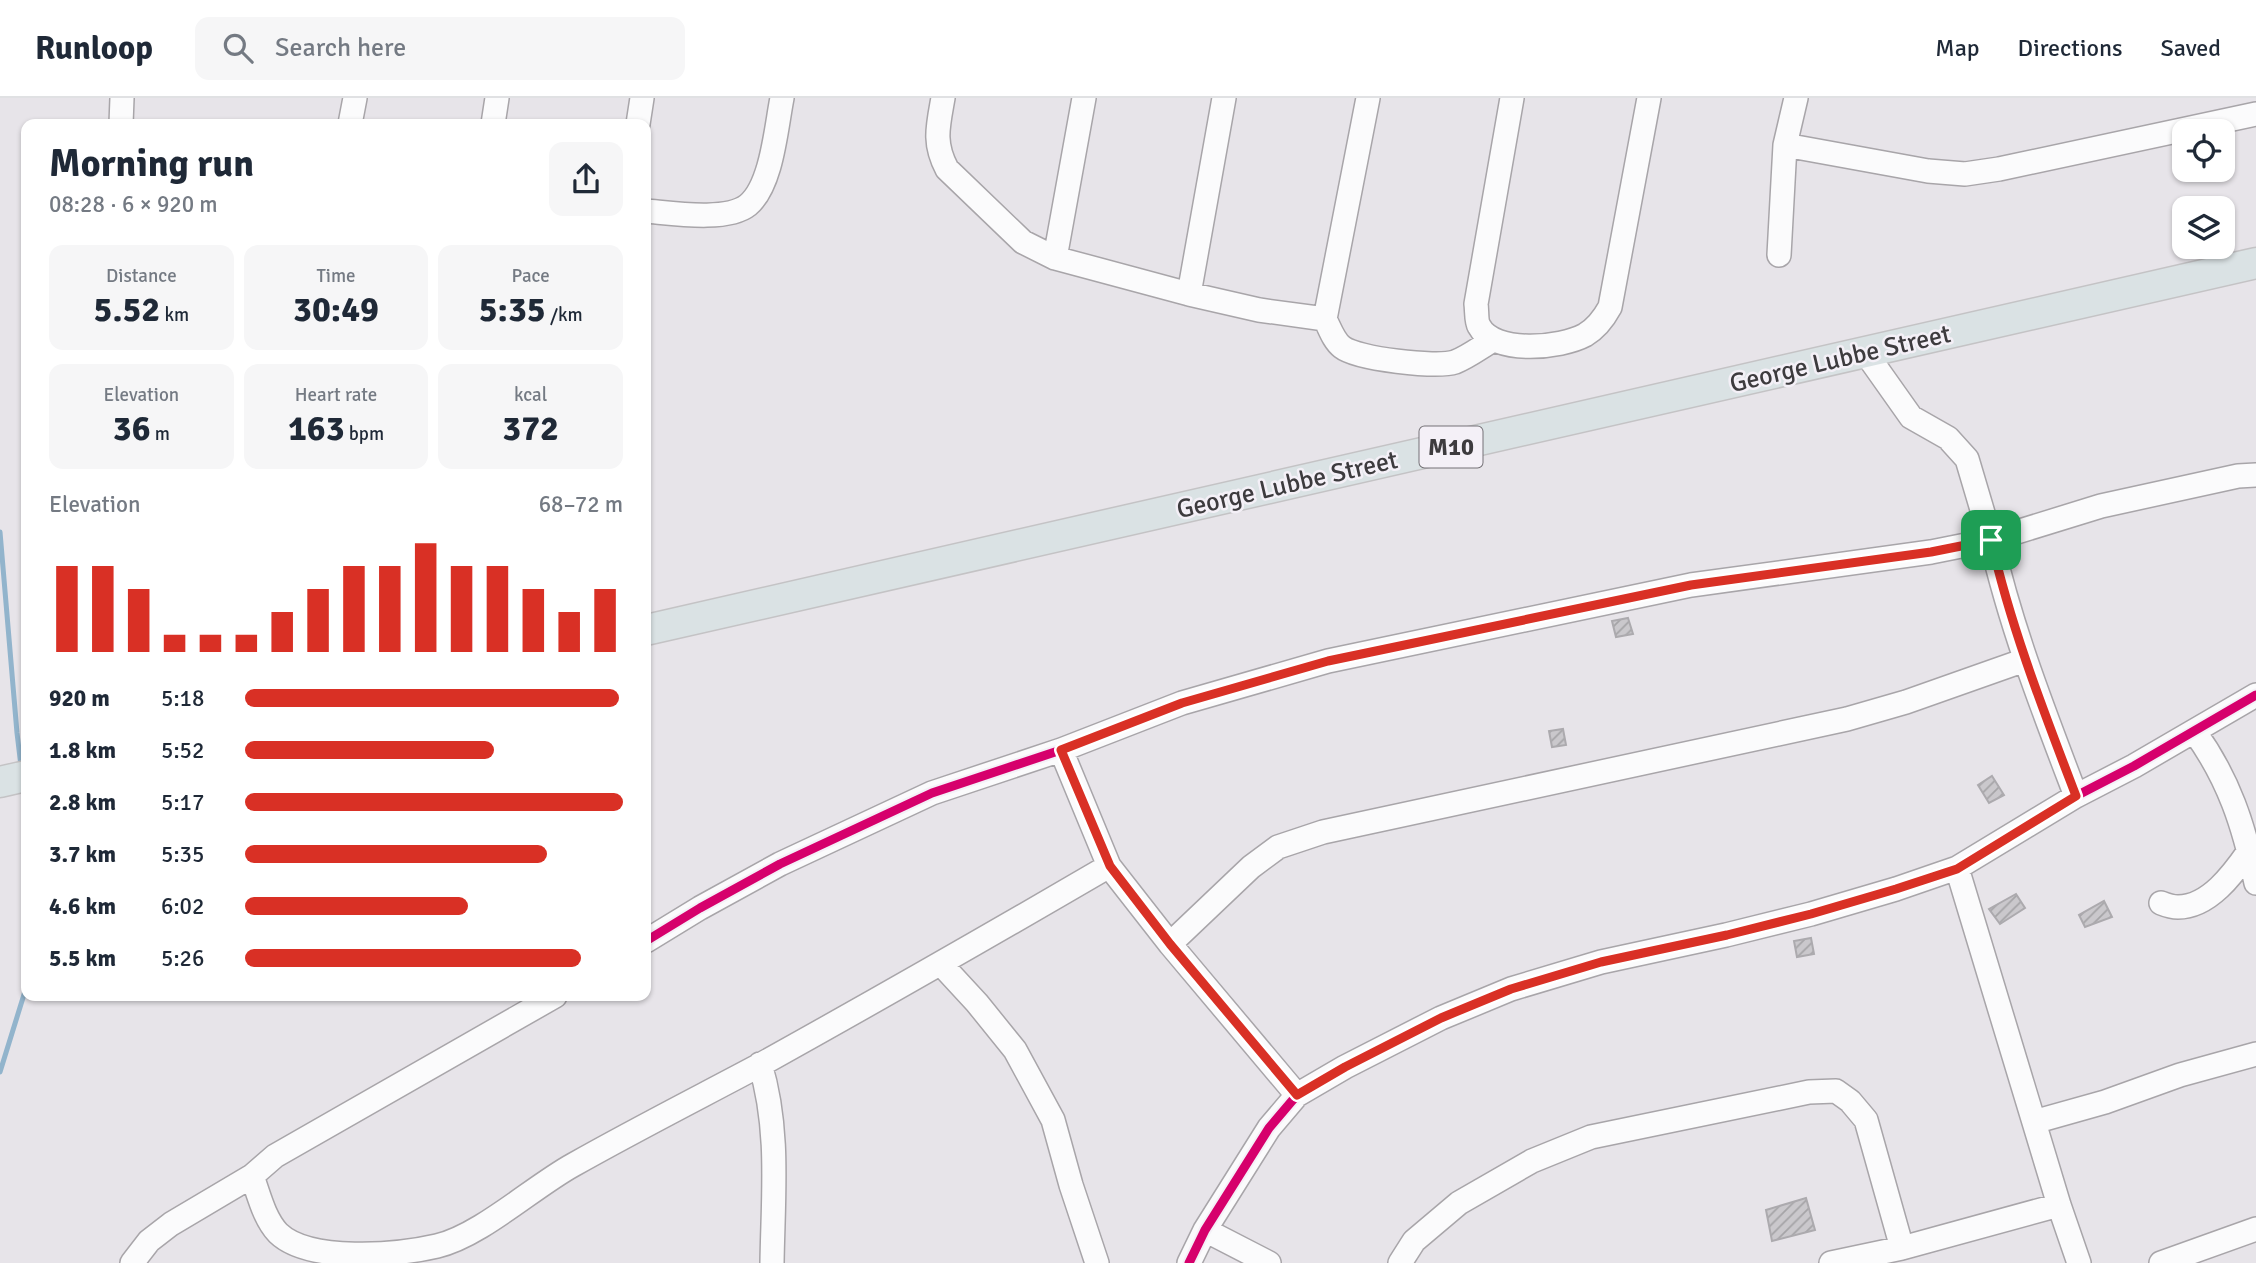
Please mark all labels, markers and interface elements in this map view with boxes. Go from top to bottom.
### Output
search box [195,17,685,80]
text: Runloop [35,28,153,69]
icon: search [219,29,257,67]
text: Search here [275,32,406,64]
text: Map [1935,33,1980,63]
text: Directions [2018,33,2123,63]
text: Saved [2161,33,2221,63]
map controls [2172,119,2235,259]
button: locate [2172,119,2235,182]
text: Morning run [49,140,254,187]
button: share [549,142,623,216]
text: 08:28 · 6 × 920 m [49,190,218,219]
button: layers [2172,196,2235,259]
text: Distance [106,264,177,288]
text: Time [316,264,356,288]
text: Pace [512,264,550,288]
text: 5.52 [94,288,160,331]
text: 30:49 [293,288,379,331]
text: 5:35 [479,288,546,331]
text: km [160,303,189,327]
text: /km [546,303,583,327]
street label: George Lubbe Street [1726,318,1954,400]
text: Elevation [103,383,179,407]
text: Heart rate [295,383,377,407]
text: kcal [514,383,547,407]
text: 36 [113,407,151,450]
text: 163 [288,407,345,450]
text: 372 [502,407,559,450]
text: m [151,422,170,446]
text: bpm [345,422,384,446]
road number: M10 [1420,426,1482,468]
street label: George Lubbe Street [1173,444,1401,526]
text: Elevation [49,490,141,519]
text: 68–72 m [539,490,623,519]
pin [1961,510,2021,570]
icon: arrive [1972,521,2010,559]
text: 920 m [49,684,110,713]
text: 5:18 [161,684,204,713]
text: 1.8 km [49,736,116,765]
text: 5:52 [161,736,204,765]
text: 2.8 km [49,788,116,817]
text: 5:17 [161,788,204,817]
text: 3.7 km [49,840,116,869]
text: 5:35 [161,840,204,869]
text: 4.6 km [49,892,116,921]
text: 6:02 [161,892,204,921]
text: 5.5 km [49,944,116,973]
text: 5:26 [161,944,204,973]

